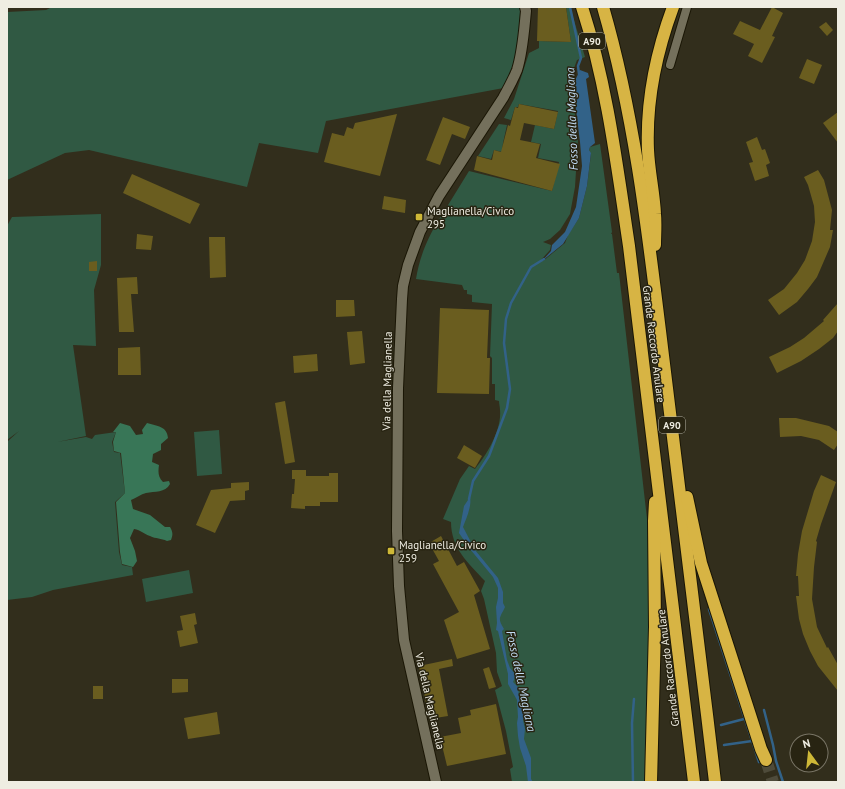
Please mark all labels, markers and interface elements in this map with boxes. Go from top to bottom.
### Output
road number: A90 [579,33,605,49]
water label: Fosso della Magliana [562,67,581,171]
place label: Maglianella/Civico 295 [427,204,514,231]
marker: Maglianella/Civico 295 [414,212,424,222]
street label: Grande Raccordo Anulare [640,285,668,404]
street label: Via della Maglianella [379,331,395,432]
road number: A90 [659,417,685,433]
place label: Maglianella/Civico 259 [399,538,486,565]
marker: Maglianella/Civico 259 [386,546,396,556]
street label: Grande Raccordo Anulare [654,608,682,727]
water label: Fosso della Magliana [503,629,540,733]
street label: Via della Maglianella [412,650,448,751]
north arrow [789,733,829,773]
text: N [801,736,812,751]

